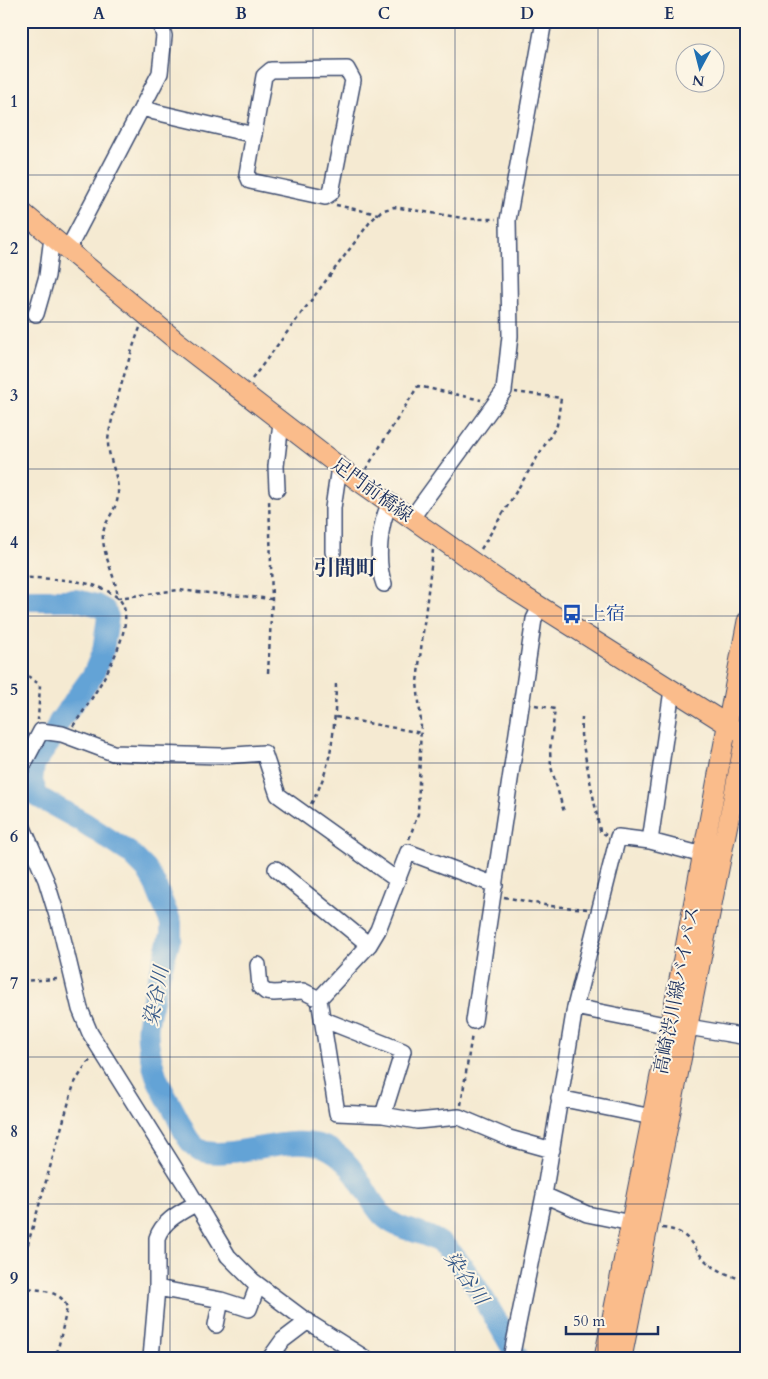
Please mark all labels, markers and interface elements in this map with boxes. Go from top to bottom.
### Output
text: A [93,3,105,25]
text: B [235,3,247,25]
text: C [378,3,390,25]
text: D [520,3,534,25]
text: E [664,3,674,25]
north arrow [676,42,726,92]
text: N [691,70,706,91]
text: 1 [10,91,18,113]
text: 2 [10,238,18,260]
text: 3 [10,385,18,407]
street label: 足門前橋線 [326,452,418,528]
text: 4 [10,532,18,554]
district label: 引間町 [314,554,377,583]
place label: 上宿 [587,601,625,627]
bus stop icon: 上宿 [561,603,583,625]
text: 5 [10,679,18,701]
text: 6 [10,826,18,848]
street label: 高崎渋川線バイパス [648,904,706,1076]
water label: 染谷川 [137,962,175,1028]
text: 7 [10,973,18,995]
text: 8 [10,1121,18,1143]
water label: 染谷川 [438,1246,495,1312]
text: 9 [10,1268,18,1290]
scale bar [566,1304,658,1336]
text: 50 m [573,1311,605,1331]

